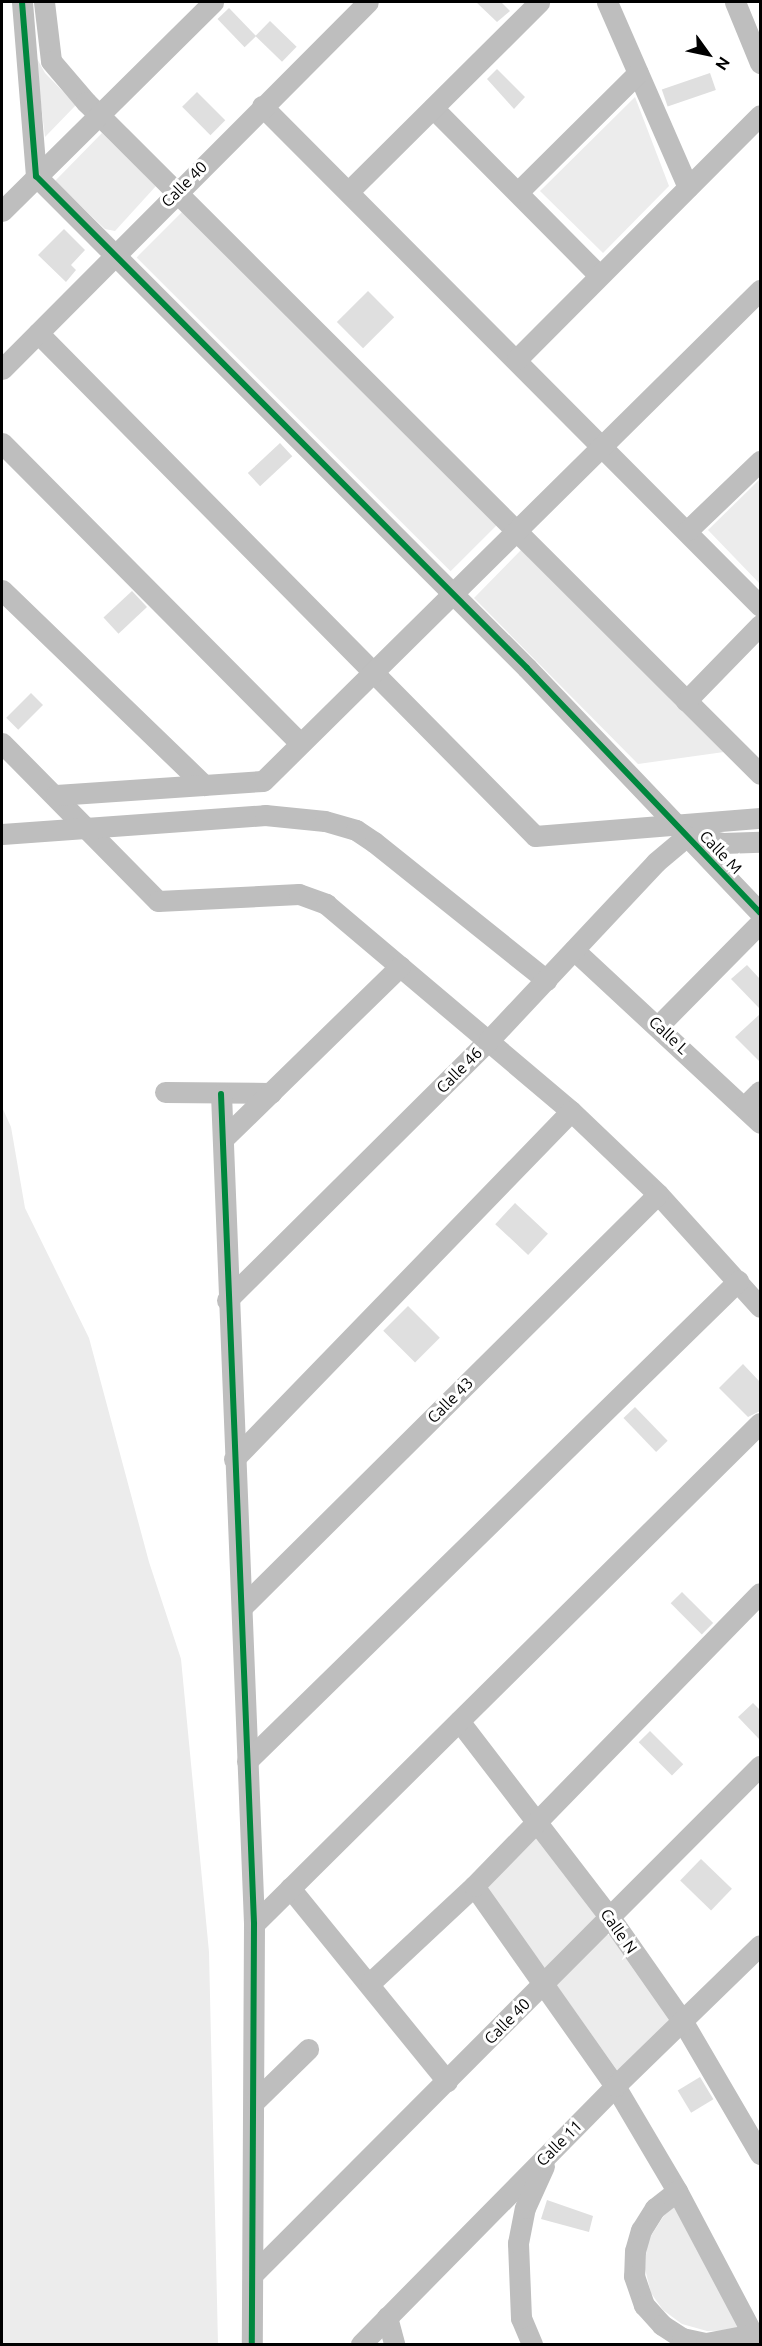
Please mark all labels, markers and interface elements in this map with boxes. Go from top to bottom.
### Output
north arrow [678,24,738,84]
text: N [712,54,734,74]
street label: Calle 40 [157,157,211,211]
street label: Calle M [696,826,746,878]
street label: Calle L [645,1012,693,1058]
street label: Calle 46 [432,1043,486,1097]
street label: Calle 43 [423,1373,477,1427]
street label: Calle N [597,1905,641,1957]
street label: Calle 40 [480,1994,534,2048]
street label: Calle 11 [532,2116,586,2170]

